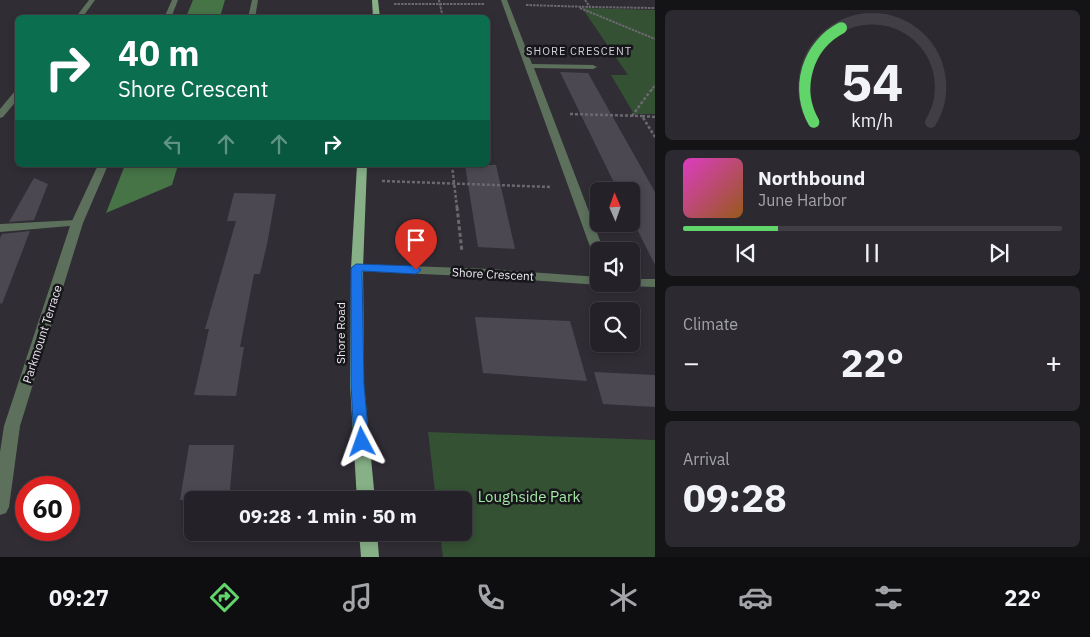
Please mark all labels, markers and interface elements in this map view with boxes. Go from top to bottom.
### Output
text: 40 m [118,30,200,76]
icon: right [35,35,100,100]
district label: SHORE CRESCENT [526,44,632,58]
text: 54 [841,48,904,115]
text: Shore Crescent [118,74,268,103]
text: km/h [852,109,894,132]
icon: left [159,130,187,158]
icon: ahead [212,130,240,158]
icon: ahead [265,130,293,158]
icon: right [318,130,346,158]
text: Northbound [758,166,865,190]
north arrow [590,182,640,232]
map controls [590,182,640,352]
text: June Harbor [758,190,847,210]
pin [395,219,437,270]
icon: arrive [402,226,430,254]
icon: previous [732,239,760,267]
icon: pause [858,239,886,267]
icon: next [985,239,1013,267]
button: sound [590,242,640,292]
street label: Shore Crescent [452,264,534,284]
street label: Parkmount Terrace [19,283,65,385]
street label: Shore Road [333,302,348,364]
button: search [590,302,640,352]
text: Climate [683,314,738,334]
text: 22° [841,338,904,387]
text: − [683,344,700,381]
text: + [1045,344,1062,381]
position arrow [335,415,387,467]
text: Arrival [683,449,730,469]
text: 09:28 [683,473,787,522]
speed limit sign: 60 [15,476,80,541]
park label: Loughside Park [478,487,580,506]
text: 09:28 · 1 min · 50 m [239,504,417,528]
icon: directions [207,580,242,615]
icon: music [340,580,375,615]
icon: phone [473,580,508,615]
icon: climate [606,580,641,615]
icon: car [738,580,773,615]
icon: filters [871,580,906,615]
text: 09:27 [49,583,109,612]
text: 22° [1004,583,1041,612]

